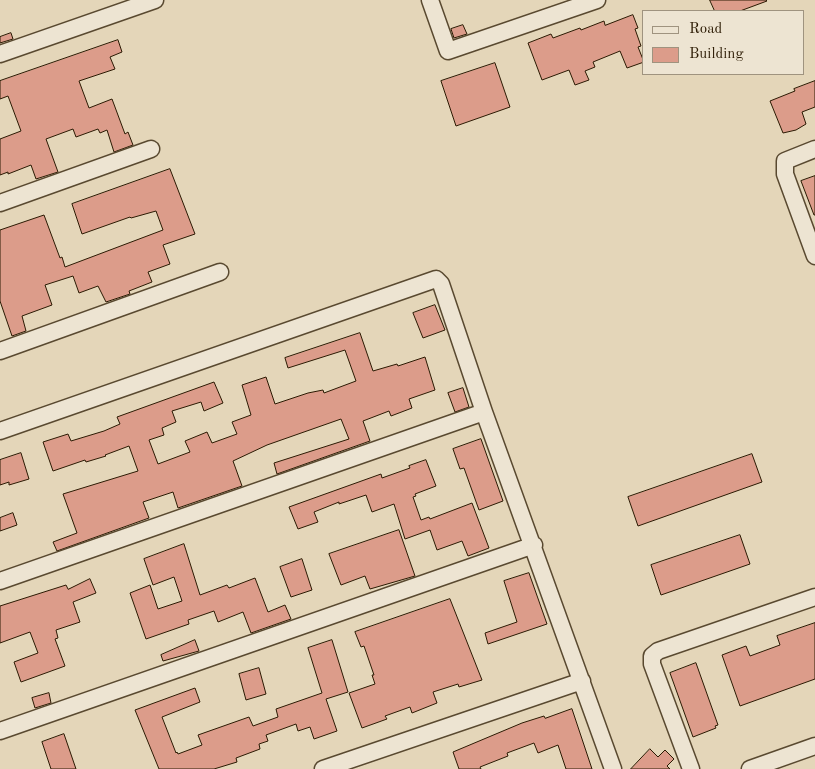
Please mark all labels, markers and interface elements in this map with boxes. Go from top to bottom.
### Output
legend [642,10,805,75]
text: Road [689,22,722,37]
text: Building [689,47,744,62]

